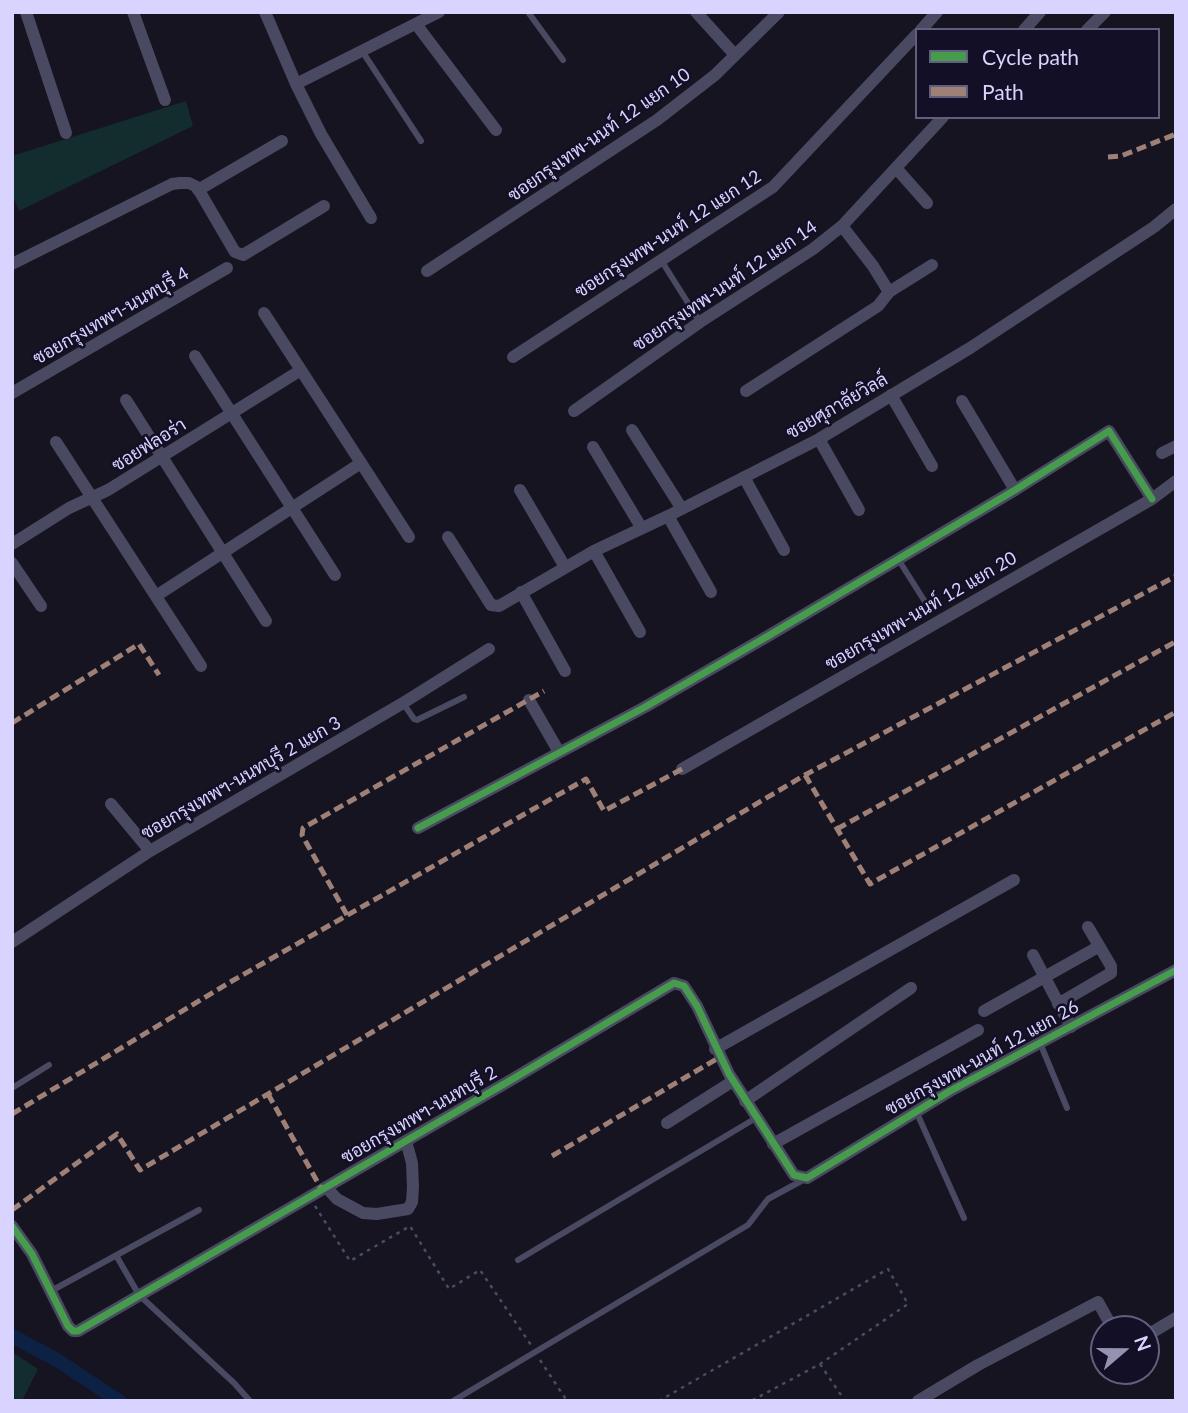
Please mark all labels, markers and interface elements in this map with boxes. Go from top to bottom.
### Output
legend [915,28,1160,119]
text: Cycle path [982,44,1079,69]
street label: ซอยกรุงเทพ-นนท์ 12 แยก 10 [504,64,694,206]
text: Path [982,79,1024,104]
street label: ซอยกรุงเทพ-นนท์ 12 แยก 12 [571,166,765,302]
street label: ซอยกรุงเทพ-นนท์ 12 แยก 14 [629,216,821,356]
street label: ซอยกรุงเทพฯ-นนทบุรี 4 [29,263,193,369]
street label: ซอยศุภาลัยวิลล์ [782,368,892,444]
street label: ซอยฟลอร่า [108,414,190,476]
street label: ซอยกรุงเทพ-นนท์ 12 แยก 20 [821,547,1021,675]
street label: ซอยกรุงเทพฯ-นนทบุรี 2 แยก 3 [137,712,345,844]
street label: ซอยกรุงเทพ-นนท์ 12 แยก 26 [882,996,1082,1120]
street label: ซอยกรุงเทพฯ-นนทบุรี 2 [337,1062,501,1168]
north arrow [1090,1315,1160,1385]
text: N [1130,1333,1157,1354]

